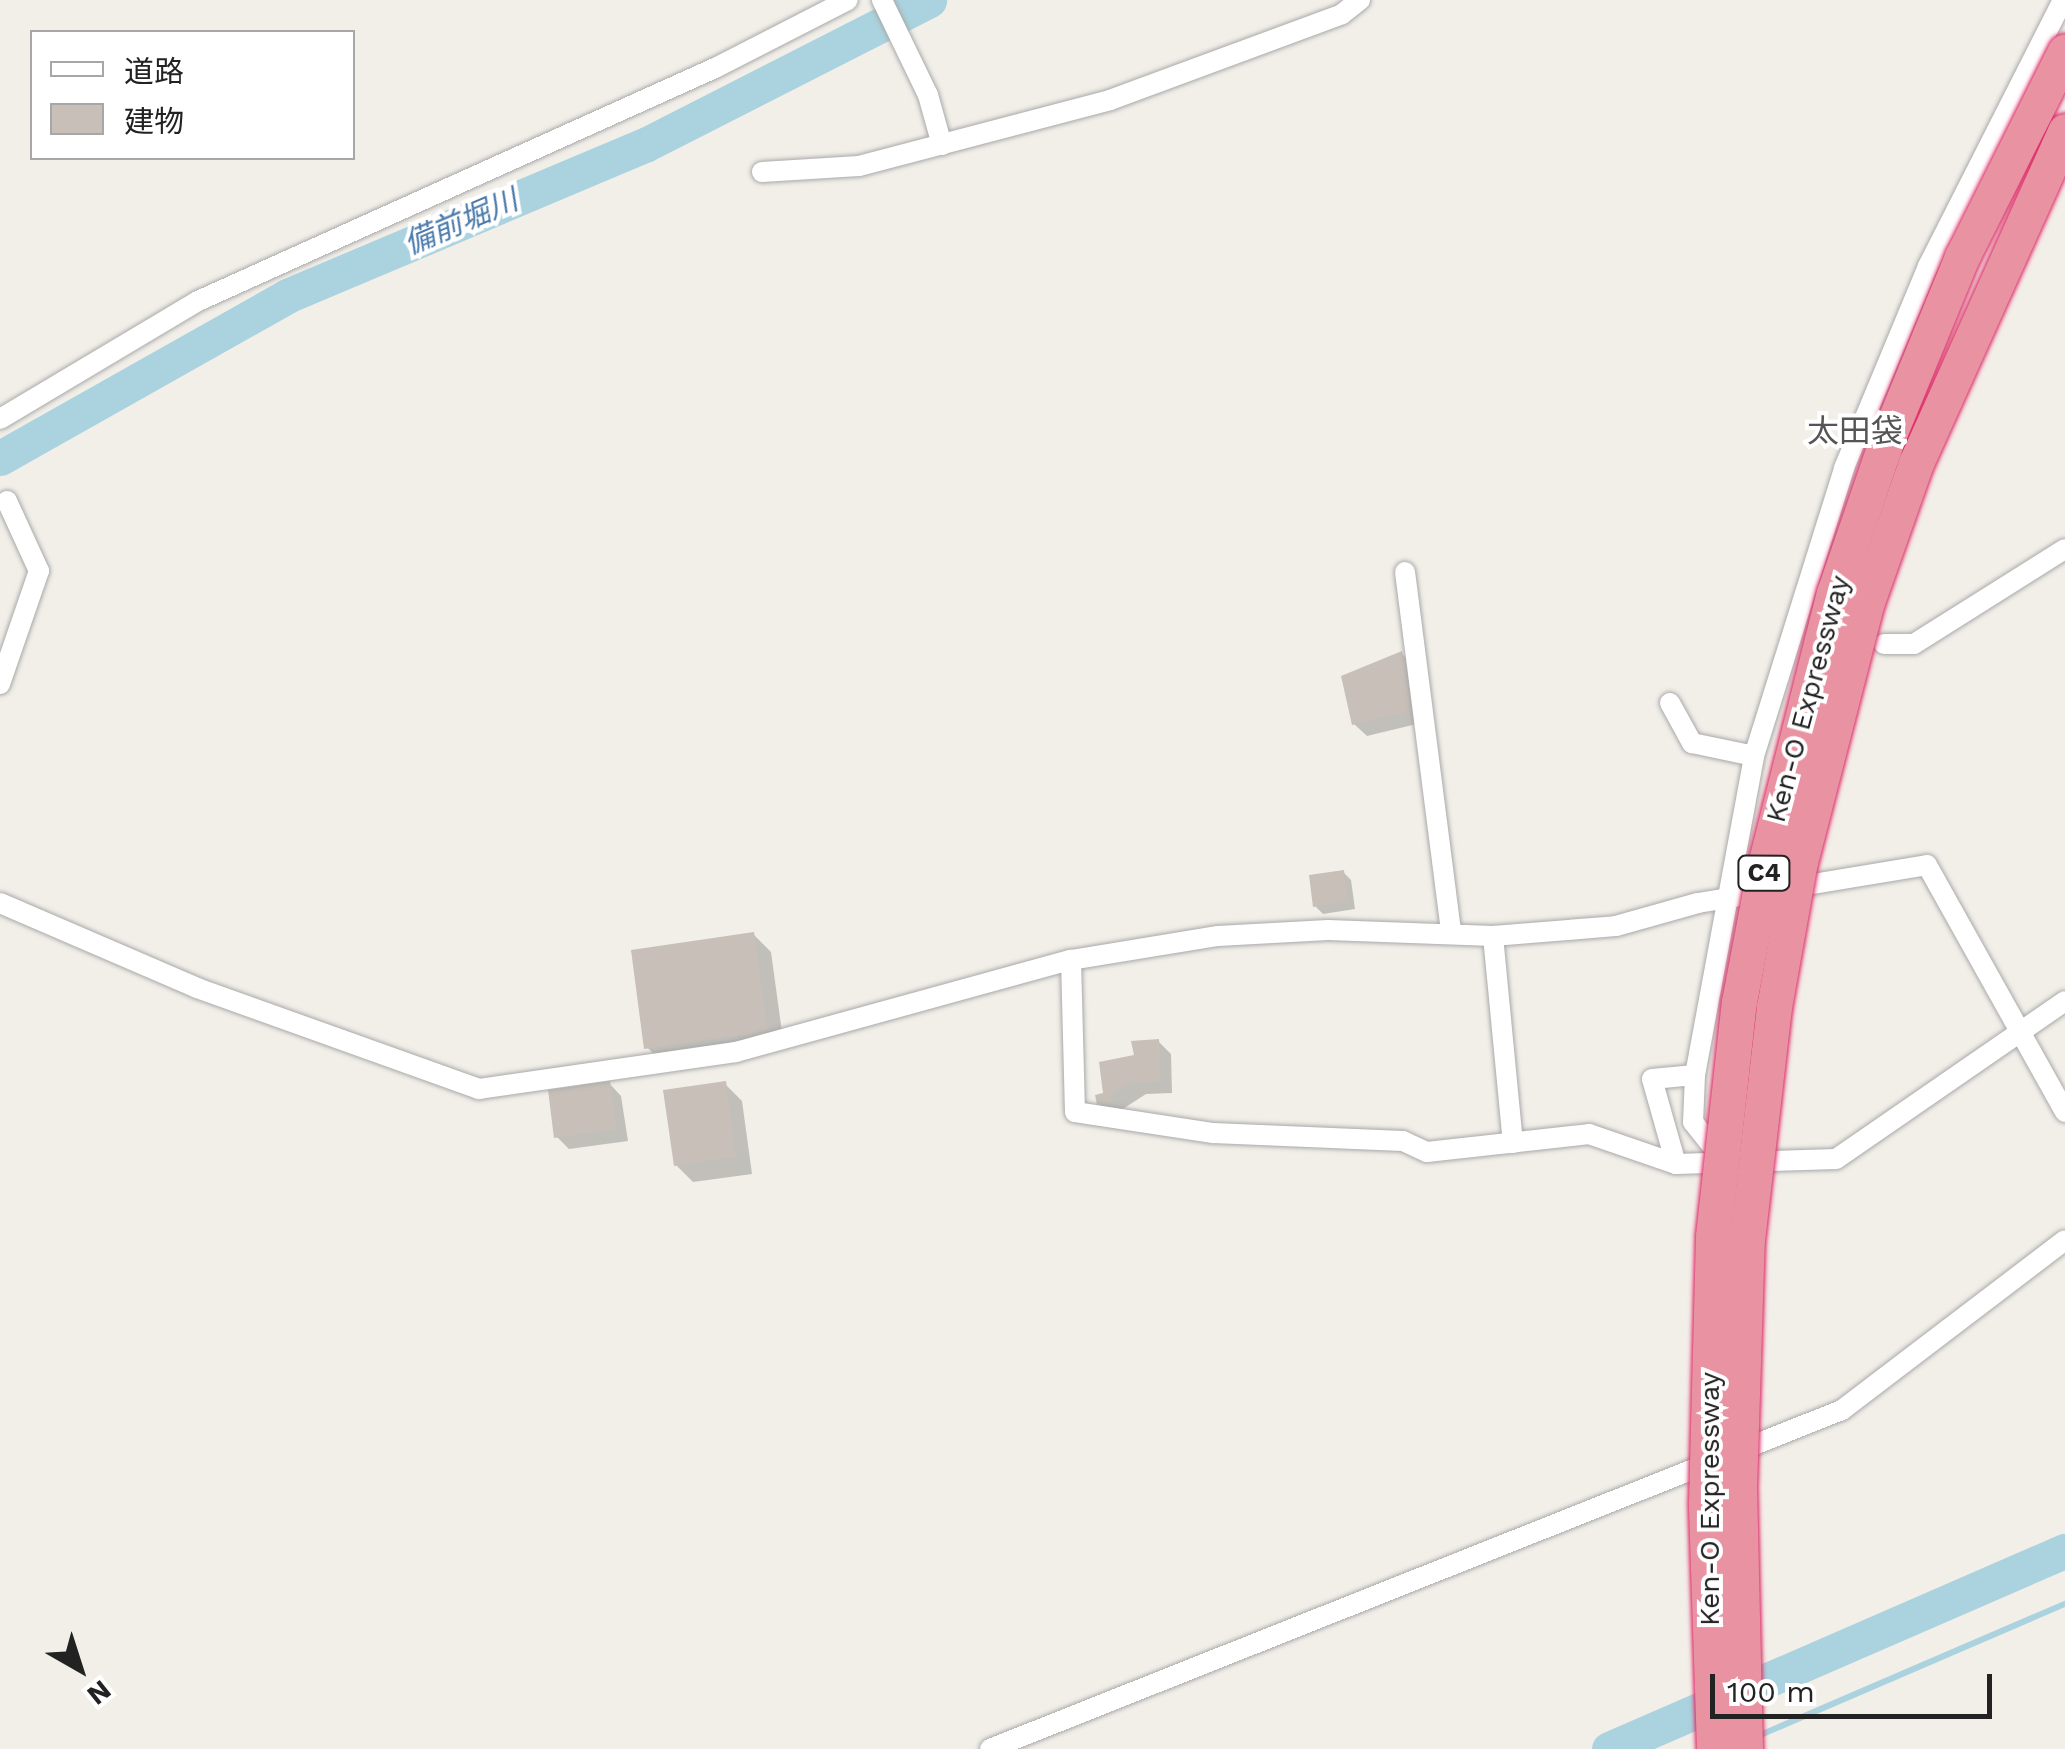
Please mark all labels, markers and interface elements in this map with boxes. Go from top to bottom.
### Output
legend [30,30,355,160]
text: 道路 [124,54,184,89]
text: 建物 [124,104,184,139]
water label: 備前堀川 [399,182,523,262]
district label: 太田袋 [1807,412,1903,450]
street label: Ken-O Expressway [1759,572,1857,826]
road number: C4 [1736,853,1792,893]
street label: Ken-O Expressway [1693,1372,1727,1626]
north arrow [30,1619,130,1719]
scale bar [1715,1654,1998,1716]
text: N [81,1673,118,1712]
text: 100 m [1727,1674,1815,1709]

